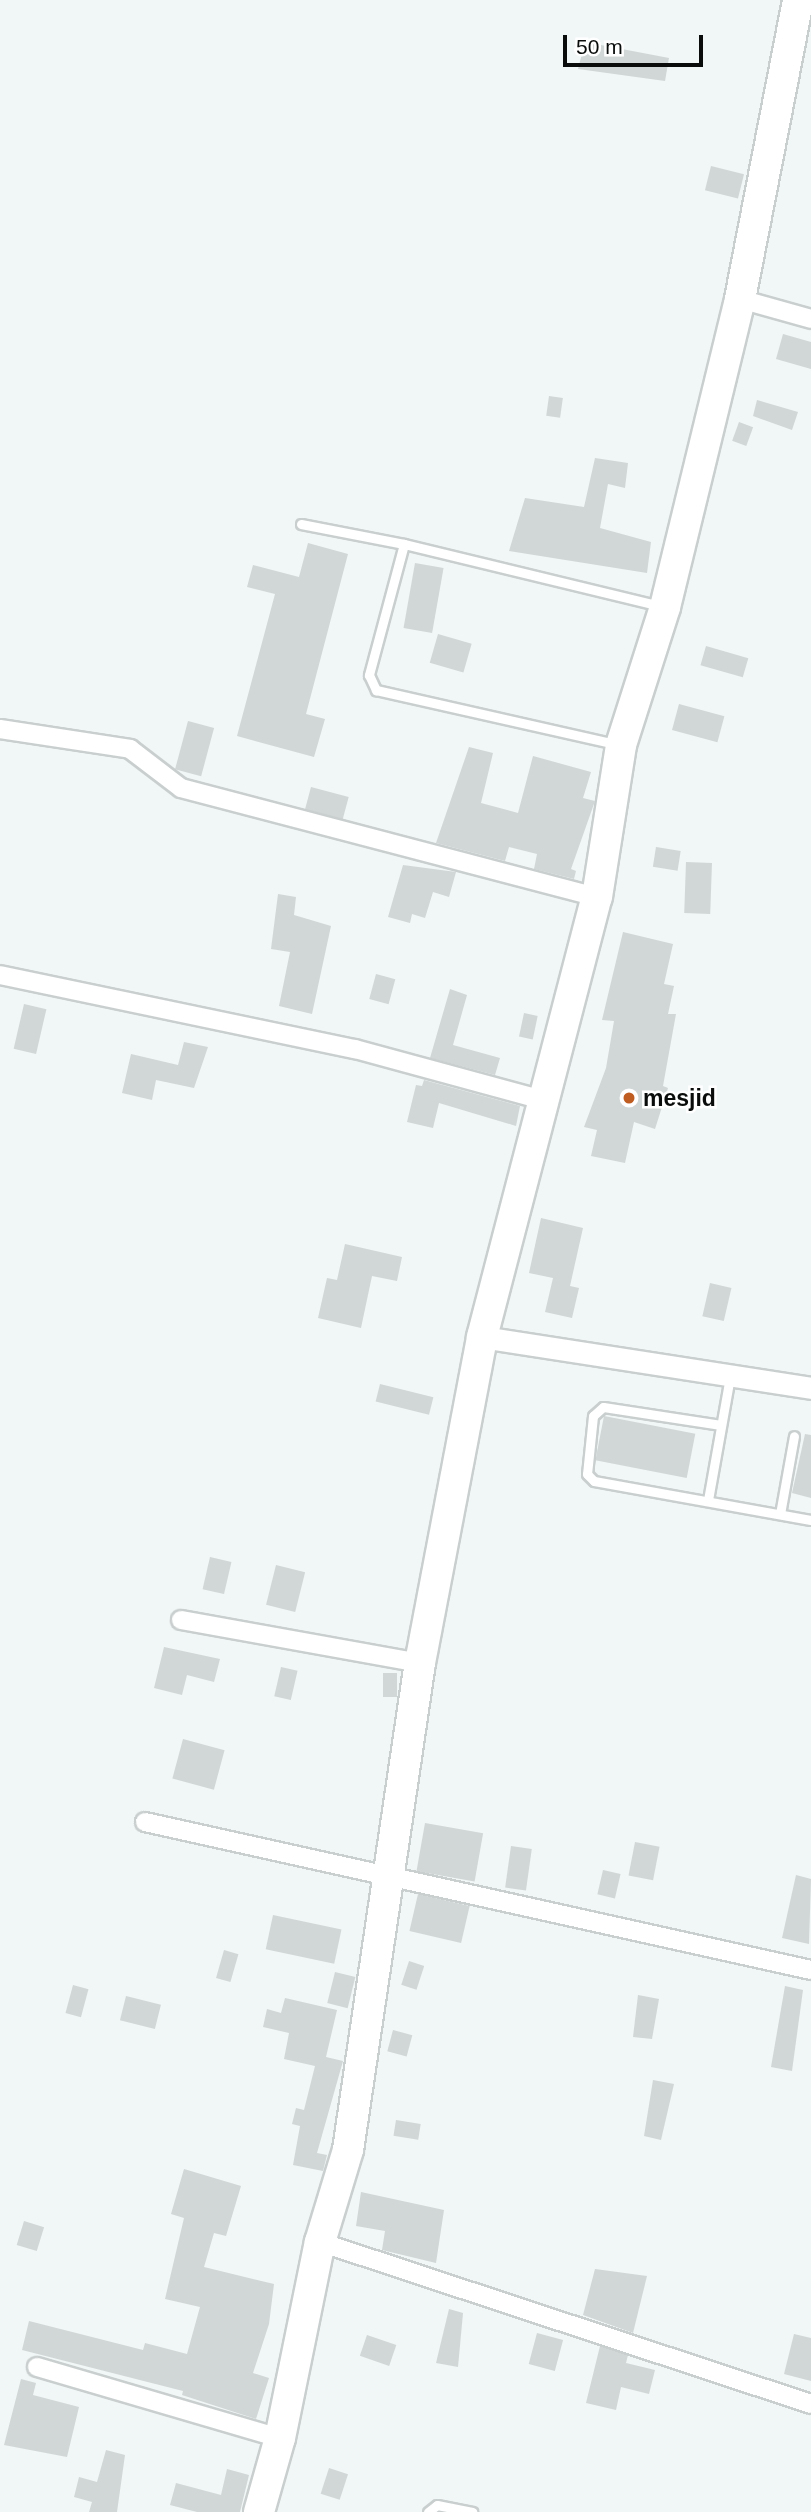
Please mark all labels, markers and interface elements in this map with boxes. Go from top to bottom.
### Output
scale bar [566,21,706,65]
text: 50 m [576,35,623,58]
place label: mesjid [643,1084,716,1112]
marker: mesjid [621,1090,637,1106]

